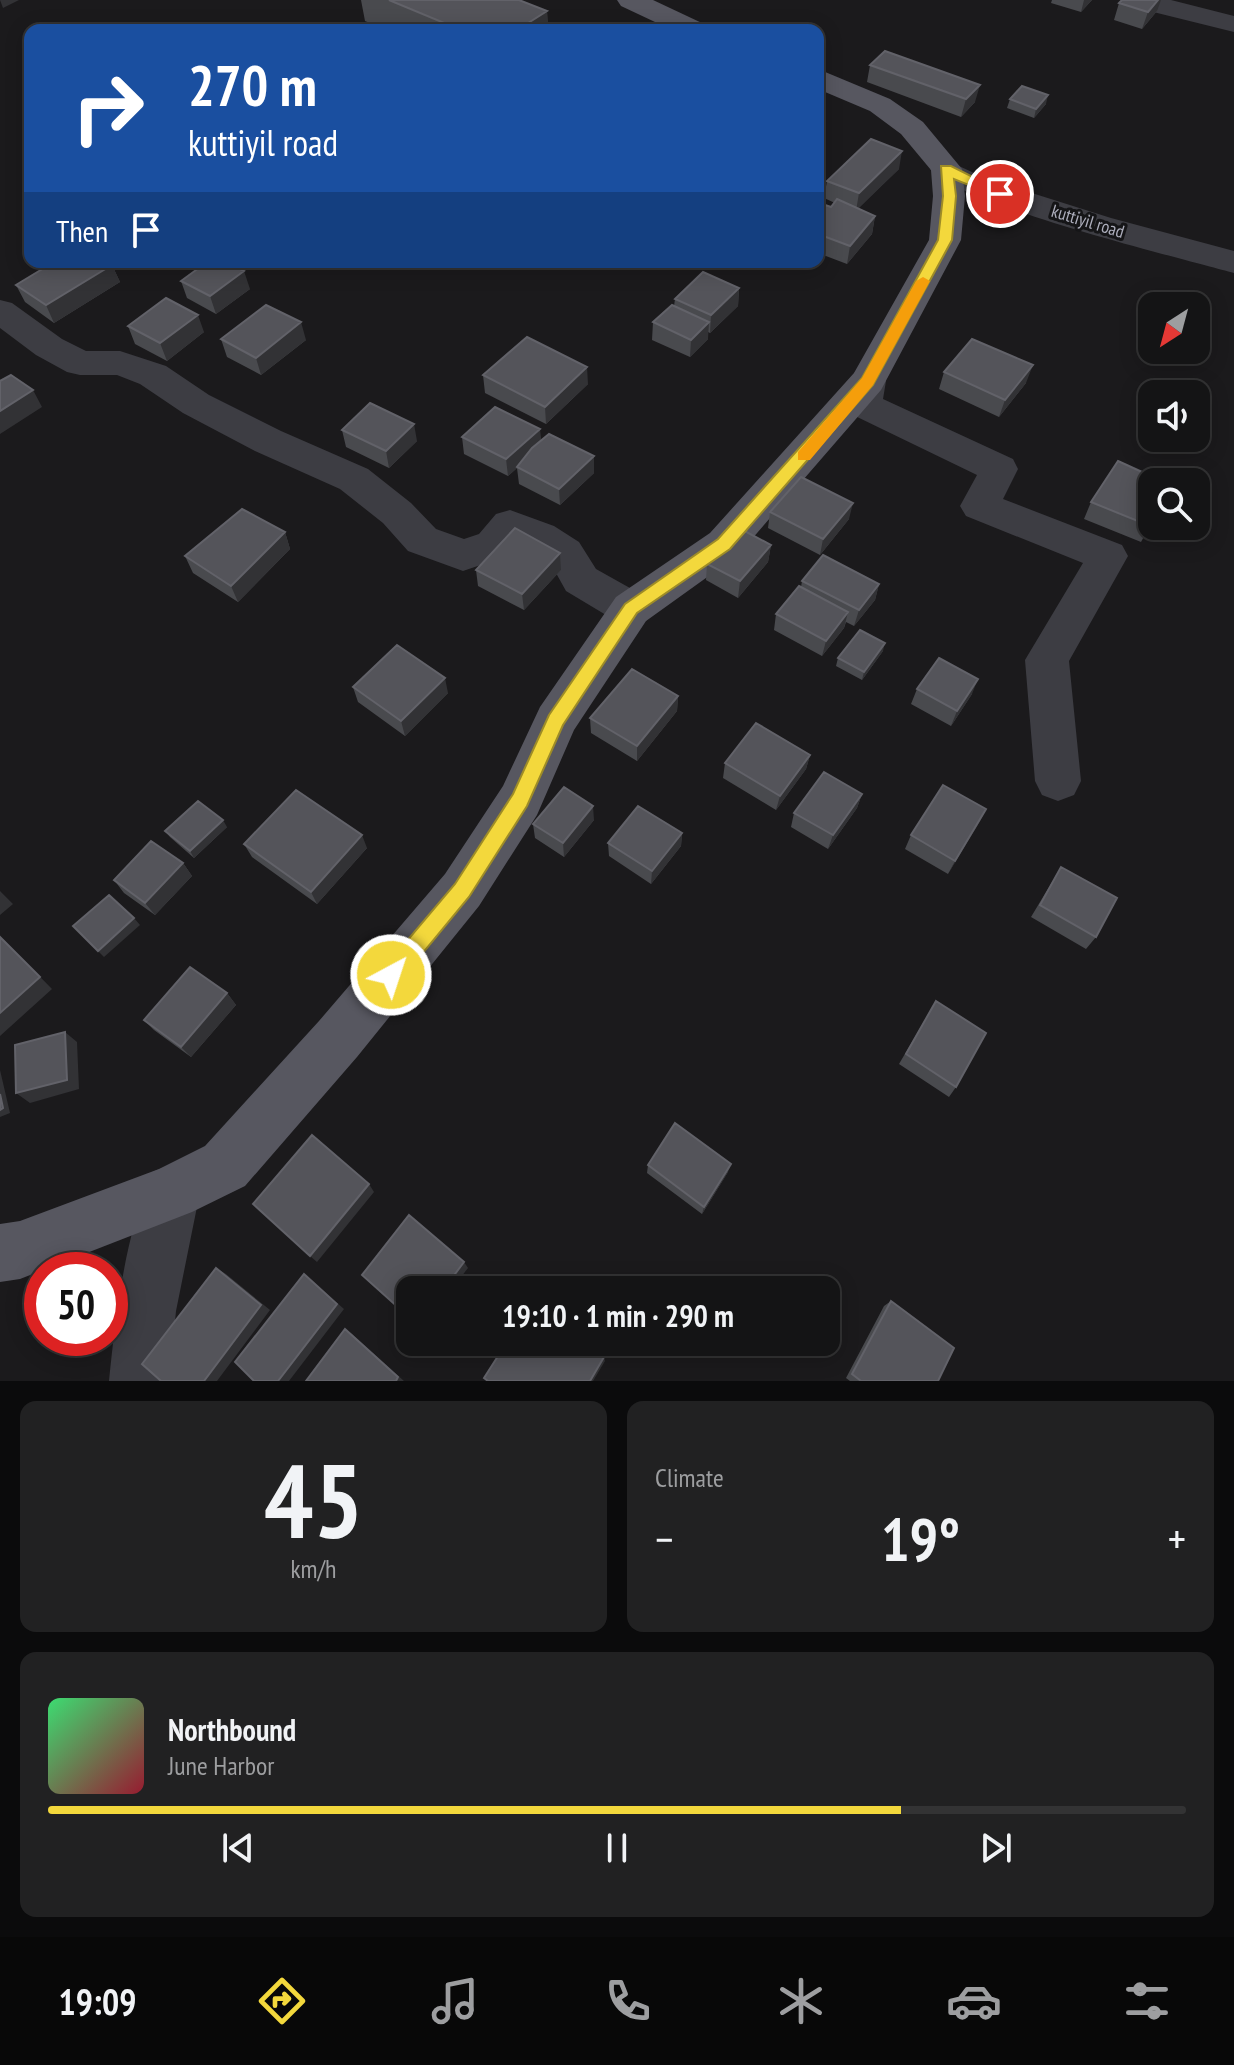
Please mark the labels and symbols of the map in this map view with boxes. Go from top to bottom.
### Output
pin [966,160,1034,228]
street label: kuttiyil road [1049,199,1127,243]
north arrow [1138,292,1210,364]
position arrow [349,933,433,1017]
speed limit sign: 50 [24,1252,128,1356]

